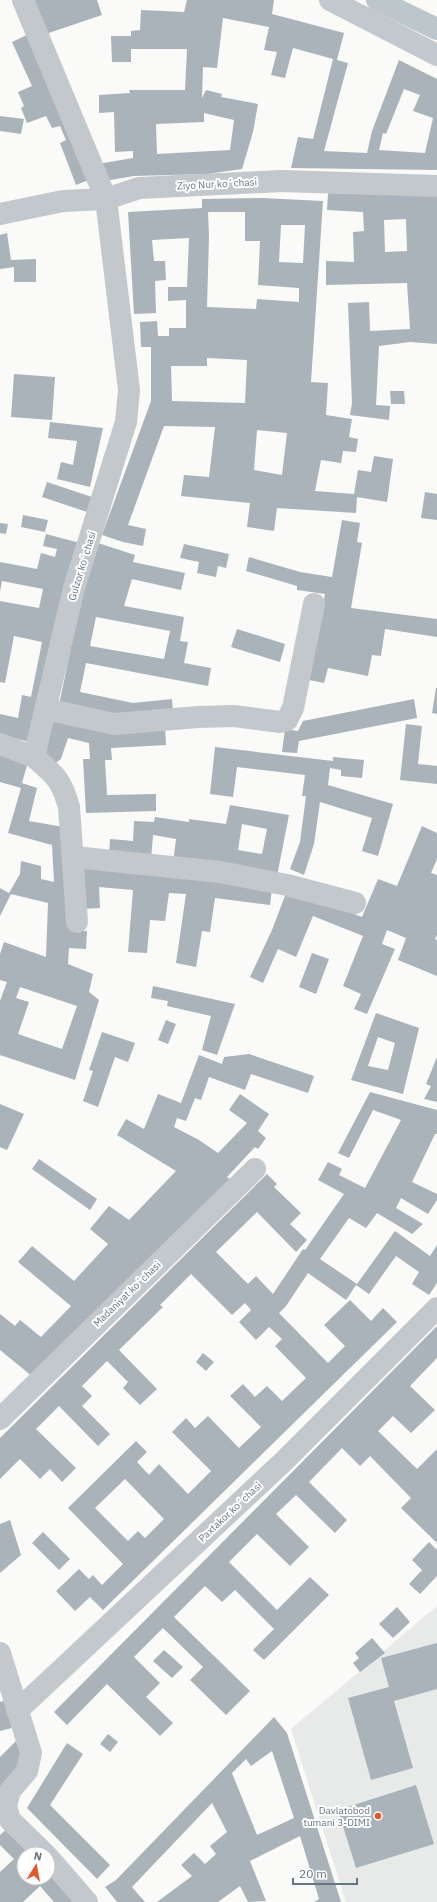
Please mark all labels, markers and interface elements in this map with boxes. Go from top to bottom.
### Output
street label: Ziyo Nur koʻchasi [177,175,257,193]
street label: Gulzor koʻchasi [65,530,99,602]
street label: Madaniyat koʻchasi [90,1258,164,1330]
street label: Paxtakor koʻchasi [196,1479,264,1545]
place label: Davlatobod tumani 3-DIMI [303,1804,370,1829]
marker: Davlatobod tumani 3-DIMI [373,1811,383,1821]
north arrow [16,1846,56,1886]
text: N [33,1849,43,1864]
scale bar [293,1860,357,1886]
text: 20 m [299,1866,327,1881]

